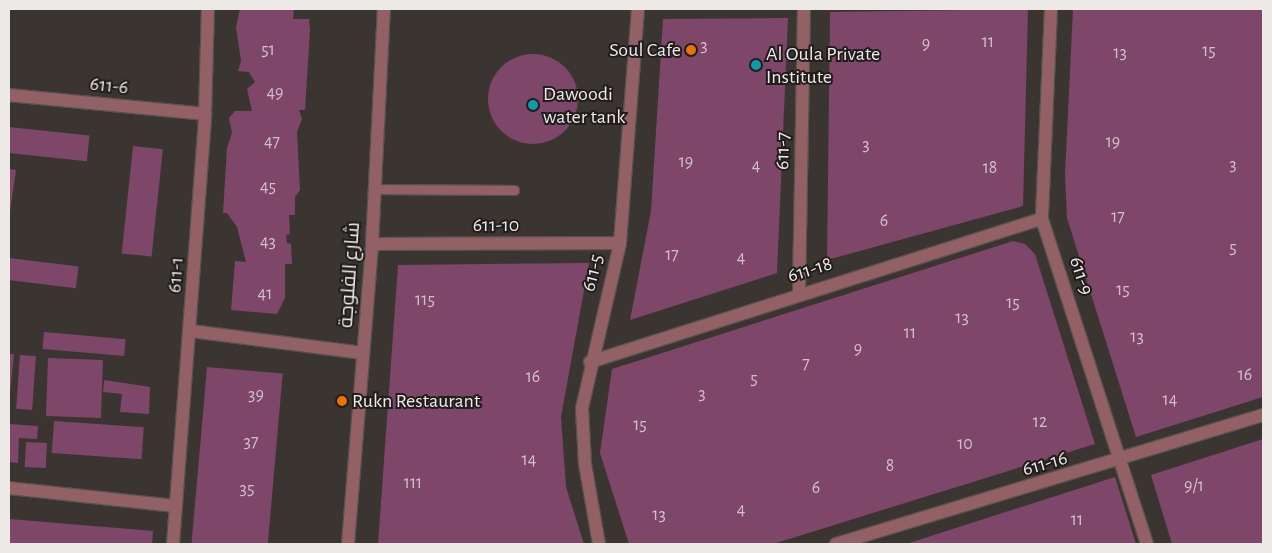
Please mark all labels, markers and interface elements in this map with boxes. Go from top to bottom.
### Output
house number: 11 [982,31,994,53]
house number: 9 [922,33,930,55]
house number: 3 [700,35,708,57]
place label: Soul Cafe [609,38,681,62]
house number: 51 [261,39,275,61]
house number: 15 [1202,40,1216,62]
place label: Al Oula Private Institute [766,42,880,89]
house number: 13 [1113,42,1127,64]
marker: Soul Cafe [685,44,697,56]
marker: Al Oula Private Institute [750,59,762,71]
street label: 611-6 [89,72,129,100]
house number: 49 [266,82,284,104]
place label: Dawoodi water tank [543,82,625,129]
marker: Dawoodi water tank [527,99,539,111]
house number: 47 [264,131,280,153]
house number: 19 [1106,131,1120,153]
street label: 611-7 [771,132,795,170]
house number: 3 [862,134,870,156]
house number: 19 [679,151,693,173]
house number: 3 [1229,154,1237,176]
house number: 4 [752,155,760,177]
house number: 18 [983,157,997,179]
house number: 45 [260,176,276,198]
house number: 17 [1111,206,1125,228]
house number: 6 [880,210,888,232]
street label: 611-10 [473,213,519,237]
street label: شارع الفلوجة [334,221,366,329]
house number: 43 [260,231,276,253]
house number: 5 [1229,237,1237,259]
house number: 17 [665,244,679,266]
house number: 4 [737,247,745,269]
street label: 611-5 [577,252,609,294]
street label: 611-18 [785,252,835,288]
street label: 611-9 [1064,254,1098,298]
street label: 611-1 [163,256,189,294]
house number: 15 [1116,279,1130,301]
house number: 41 [258,283,272,305]
house number: 115 [415,289,435,311]
house number: 15 [1006,292,1020,314]
house number: 13 [955,307,969,329]
house number: 11 [904,322,916,344]
house number: 13 [1130,326,1144,348]
house number: 9 [854,338,862,360]
house number: 7 [802,353,810,375]
house number: 16 [1238,364,1252,386]
house number: 16 [526,366,540,388]
house number: 5 [750,368,758,390]
house number: 3 [698,383,706,405]
house number: 39 [248,384,264,406]
place label: Rukn Restaurant [352,389,480,413]
house number: 14 [1163,389,1177,411]
marker: Rukn Restaurant [336,395,348,407]
house number: 12 [1033,411,1047,433]
house number: 15 [633,414,647,436]
house number: 37 [244,431,258,453]
house number: 10 [957,433,973,455]
street label: 611-16 [1020,446,1070,482]
house number: 14 [522,449,536,471]
house number: 8 [886,455,894,477]
house number: 111 [404,472,422,494]
house number: 9/1 [1184,475,1204,497]
house number: 6 [812,477,820,499]
house number: 35 [240,478,254,500]
house number: 4 [737,499,745,521]
house number: 13 [652,504,666,526]
house number: 11 [1071,509,1083,531]

